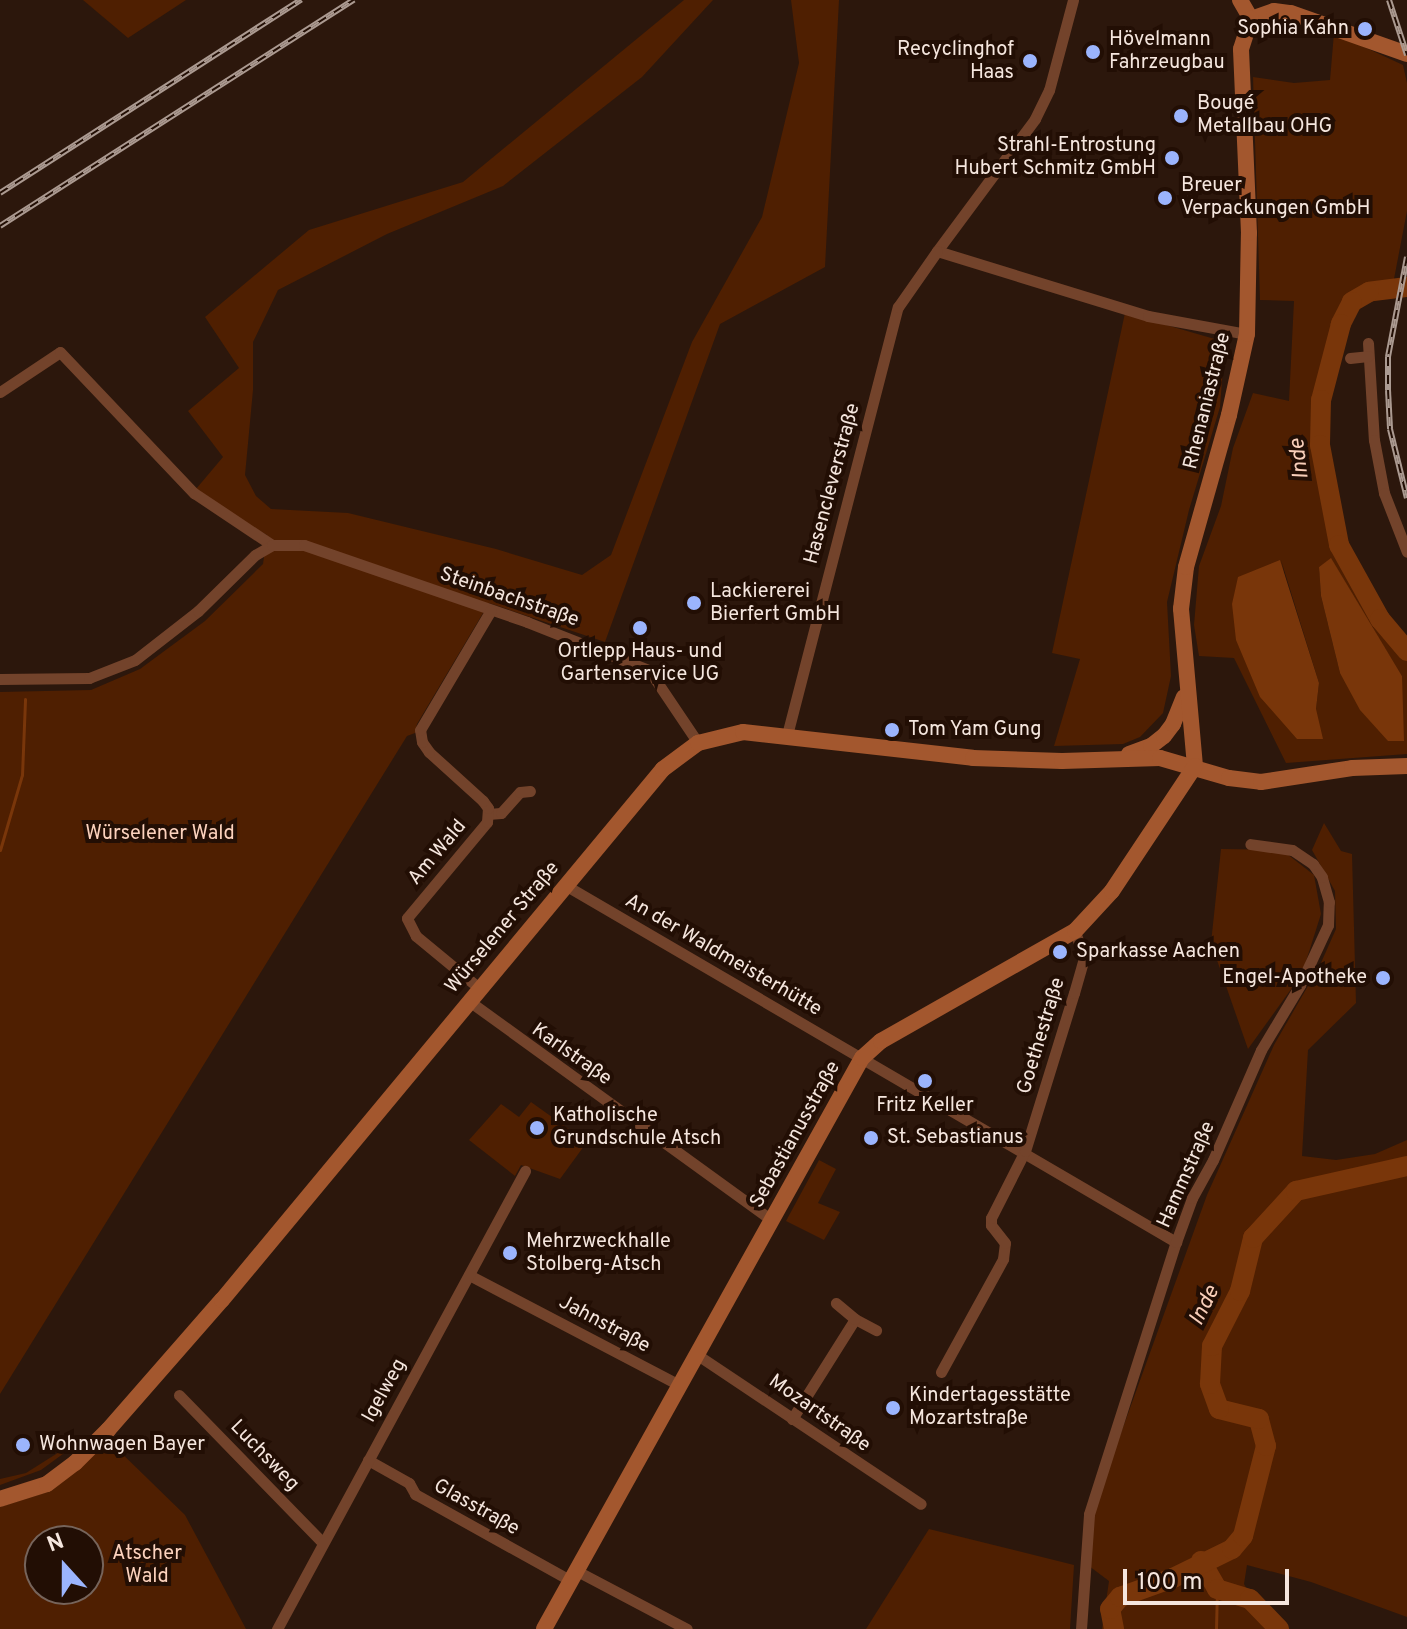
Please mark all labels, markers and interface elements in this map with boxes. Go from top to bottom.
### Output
place label: Sophia Kahn [1237,17,1349,41]
marker: Sophia Kahn [1356,20,1374,38]
place label: Hövelmann Fahrzeugbau [1109,28,1225,75]
place label: Recyclinghof Haas [897,38,1014,85]
marker: Hövelmann Fahrzeugbau [1084,43,1102,61]
marker: Recyclinghof Haas [1021,52,1039,70]
place label: Bougé Metallbau OHG [1197,92,1332,139]
marker: Bougé Metallbau OHG [1172,107,1190,125]
place label: Strahl-Entrostung Hubert Schmitz GmbH [955,134,1156,181]
marker: Strahl-Entrostung Hubert Schmitz GmbH [1163,149,1181,167]
place label: Breuer Verpackungen GmbH [1181,174,1370,221]
marker: Breuer Verpackungen GmbH [1156,189,1174,207]
street label: Rhenaniastraße [1179,330,1237,472]
street label: Hasencleverstraße [800,401,866,567]
water label: Inde [1284,437,1316,481]
street label: Steinbachstraße [436,563,582,633]
place label: Lackiererei Bierfert GmbH [710,580,840,627]
marker: Lackiererei Bierfert GmbH [685,594,703,612]
marker: Ortlepp Haus- und Gartenservice UG [631,619,649,637]
place label: Ortlepp Haus- und Gartenservice UG [558,640,722,687]
place label: Tom Yam Gung [908,718,1042,742]
marker: Tom Yam Gung [883,721,901,739]
street label: Am Wald [404,815,472,891]
park label: Würselener Wald [85,822,235,846]
street label: Würselener Straße [441,857,565,999]
street label: An der Waldmeisterhütte [620,890,826,1022]
place label: Sparkasse Aachen [1076,940,1241,964]
marker: Sparkasse Aachen [1051,943,1069,961]
place label: Engel-Apotheke [1222,966,1367,990]
marker: Engel-Apotheke [1374,969,1392,987]
street label: Goethestraße [1013,975,1071,1097]
street label: Karlstraße [526,1019,616,1091]
street label: Sebastianusstraße [746,1057,846,1213]
marker: Fritz Keller [916,1072,934,1090]
place label: Fritz Keller [876,1094,974,1118]
place label: Katholische Grundschule Atsch [553,1104,722,1151]
street label: Hammstraße [1153,1118,1221,1232]
marker: Katholische Grundschule Atsch [528,1119,546,1137]
place label: St. Sebastianus [887,1126,1024,1150]
marker: St. Sebastianus [862,1129,880,1147]
place label: Mehrzweckhalle Stolberg-Atsch [526,1230,671,1277]
marker: Mehrzweckhalle Stolberg-Atsch [501,1244,519,1262]
water label: Inde [1184,1282,1226,1330]
street label: Jahnstraße [554,1291,654,1359]
street label: Igelweg [358,1355,412,1427]
street label: Mozartstraße [763,1370,875,1458]
place label: Kindertagesstätte Mozartstraße [909,1384,1071,1431]
marker: Kindertagesstätte Mozartstraße [884,1399,902,1417]
street label: Luchsweg [224,1416,304,1496]
place label: Wohnwagen Bayer [39,1433,205,1457]
marker: Wohnwagen Bayer [14,1436,32,1454]
street label: Glasstraße [429,1475,523,1541]
north arrow [24,1525,104,1605]
text: N [44,1529,68,1559]
park label: Atscher Wald [112,1543,182,1590]
scale bar [1127,1553,1293,1603]
text: 100 m [1137,1568,1203,1598]

